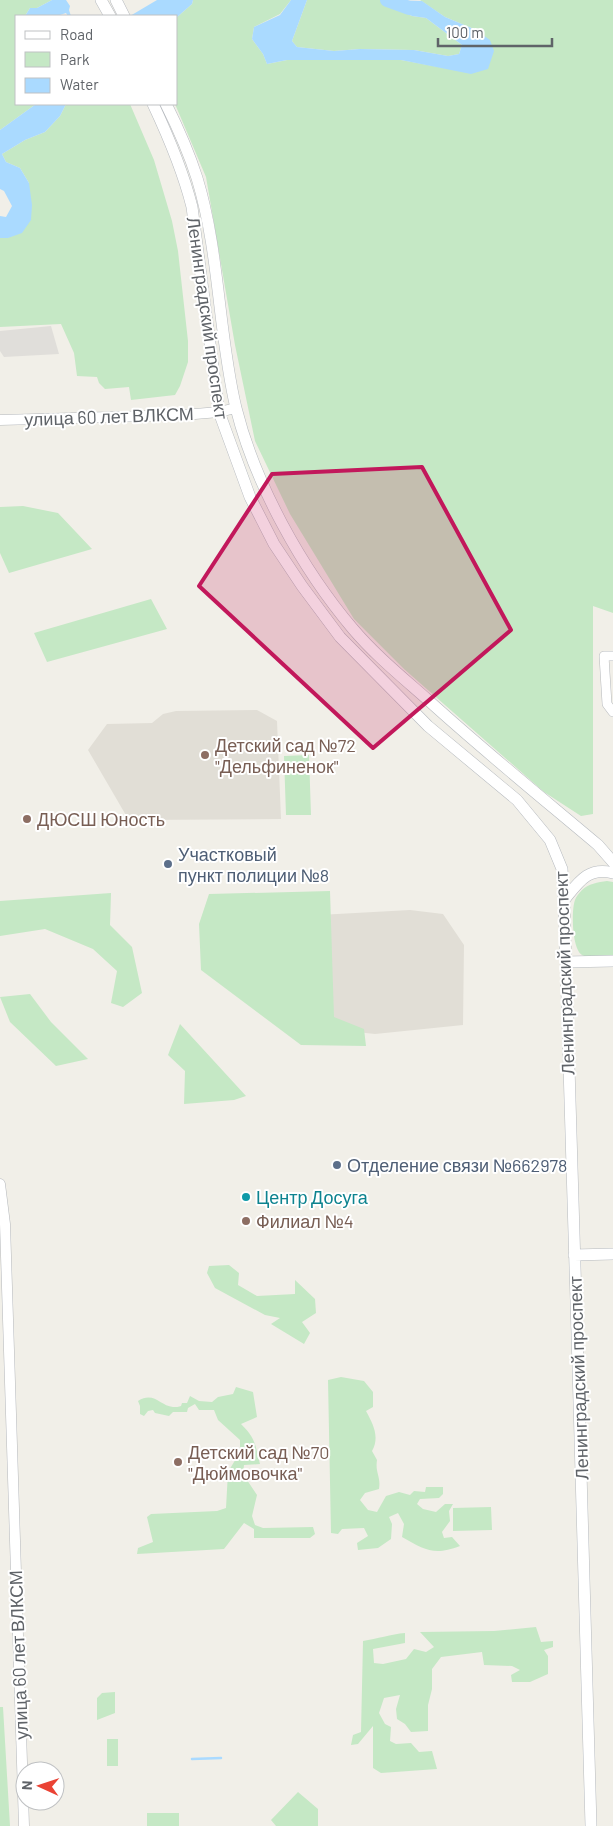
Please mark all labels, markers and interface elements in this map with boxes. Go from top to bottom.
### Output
legend [15,15,178,105]
scale bar [438,15,552,47]
text: 100 m [446,23,484,41]
text: Road [60,25,93,43]
text: Park [60,50,90,68]
text: Water [60,75,99,93]
street label: Ленинградский проспект [183,215,233,421]
street label: улица 60 лет ВЛКСМ [24,402,194,430]
place label: Детский сад №72 "Дельфиненок" [215,734,356,777]
marker: Детский сад №72 "Дельфиненок" [199,749,211,761]
place label: ДЮСШ Юность [37,808,165,830]
marker: ДЮСШ Юность [21,813,33,825]
place label: Участковый пункт полиции №8 [178,843,329,886]
marker: Участковый пункт полиции №8 [162,858,174,870]
street label: Ленинградский проспект [549,871,579,1075]
place label: Отделение связи №662978 [347,1154,567,1176]
marker: Отделение связи №662978 [331,1159,343,1171]
place label: Центр Досуга [256,1186,369,1208]
marker: Центр Досуга [240,1191,252,1203]
place label: Филиал №4 [256,1210,354,1232]
marker: Филиал №4 [240,1215,252,1227]
street label: Ленинградский проспект [563,1276,593,1480]
place label: Детский сад №70 "Дюймовочка" [188,1441,329,1484]
marker: Детский сад №70 "Дюймовочка" [172,1456,184,1468]
street label: улица 60 лет ВЛКСМ [4,1570,32,1740]
north arrow [15,1761,65,1811]
text: N [18,1780,35,1790]

